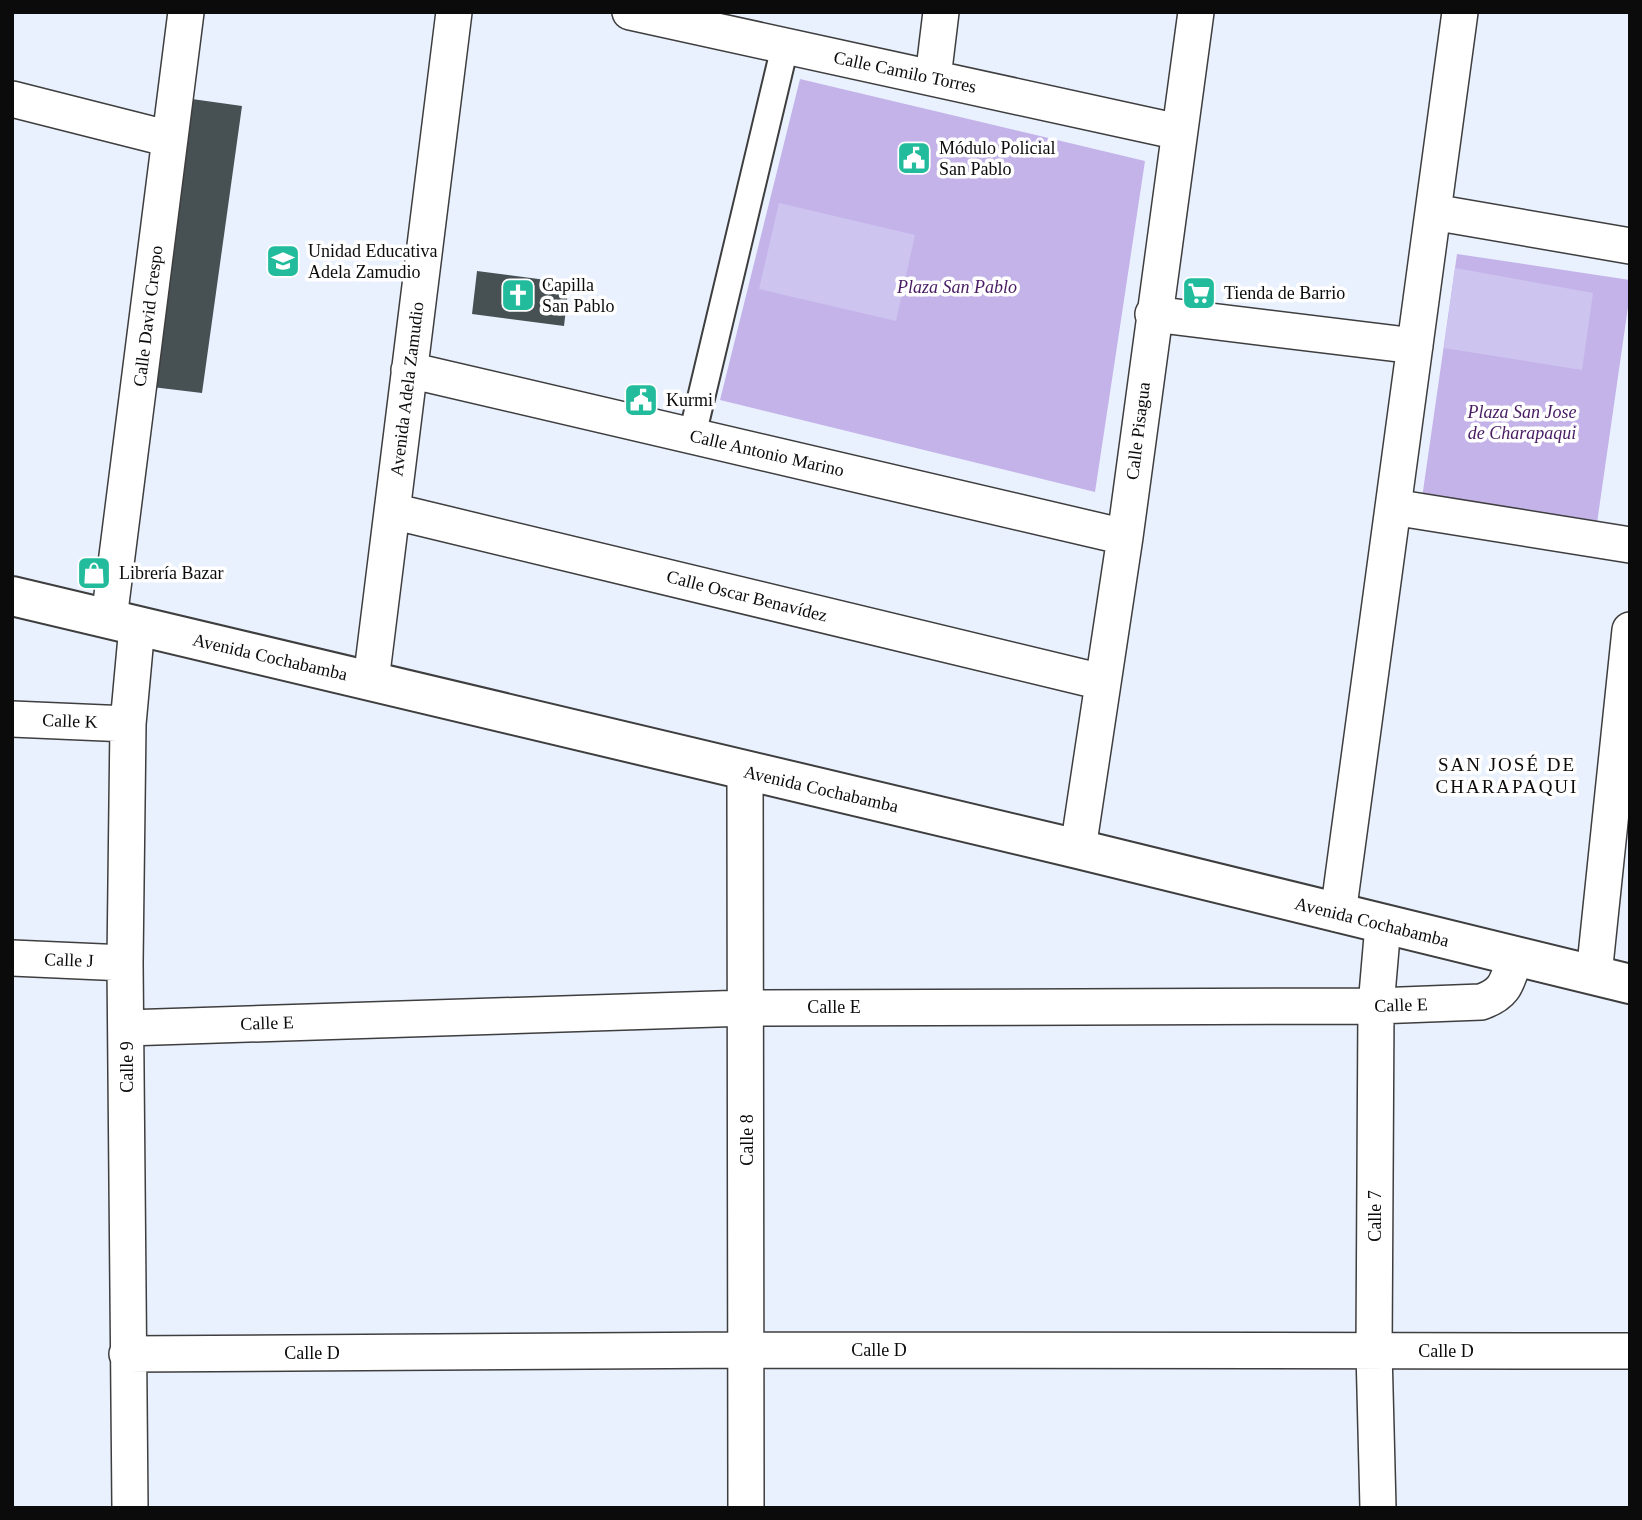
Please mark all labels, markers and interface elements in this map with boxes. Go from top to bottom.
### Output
street label: Calle Camilo Torres [832,47,978,97]
place label: Módulo Policial San Pablo [939,138,1056,179]
public building icon: Módulo Policial San Pablo [895,139,933,177]
place label: Unidad Educativa Adela Zamudio [308,241,437,282]
school or university icon: Unidad Educativa Adela Zamudio [264,242,302,280]
street label: Calle David Crespo [129,244,167,388]
supermarket icon: Tienda de Barrio [1180,274,1218,312]
place label: Capilla San Pablo [542,275,615,316]
church icon: Capilla San Pablo [499,276,537,314]
park label: Plaza San Pablo [896,277,1017,297]
place label: Tienda de Barrio [1224,283,1345,303]
street label: Avenida Adela Zamudio [386,301,428,477]
public building icon: Kurmi [622,381,660,419]
street label: Calle Pisagua [1122,381,1154,481]
place label: Kurmi [666,390,713,410]
park label: Plaza San Jose de Charapaqui [1467,402,1577,443]
street label: Calle Antonio Marino [688,425,846,481]
shop icon: Librería Bazar [75,554,113,592]
place label: Librería Bazar [119,563,223,583]
street label: Calle Oscar Benavídez [665,566,829,626]
street label: Avenida Cochabamba [191,629,349,685]
street label: Calle K [42,710,98,732]
district label: SAN JOSÉ DE CHARAPAQUI [1436,754,1578,797]
street label: Avenida Cochabamba [742,761,900,817]
street label: Avenida Cochabamba [1293,893,1451,951]
street label: Calle J [44,949,94,971]
street label: Calle E [1374,994,1428,1016]
street label: Calle E [807,997,861,1017]
street label: Calle E [240,1012,294,1034]
street label: Calle 9 [117,1041,137,1093]
street label: Calle 8 [737,1114,757,1166]
street label: Calle 7 [1365,1190,1385,1242]
street label: Calle D [851,1340,907,1360]
street label: Calle D [1418,1341,1474,1361]
street label: Calle D [284,1343,340,1363]

